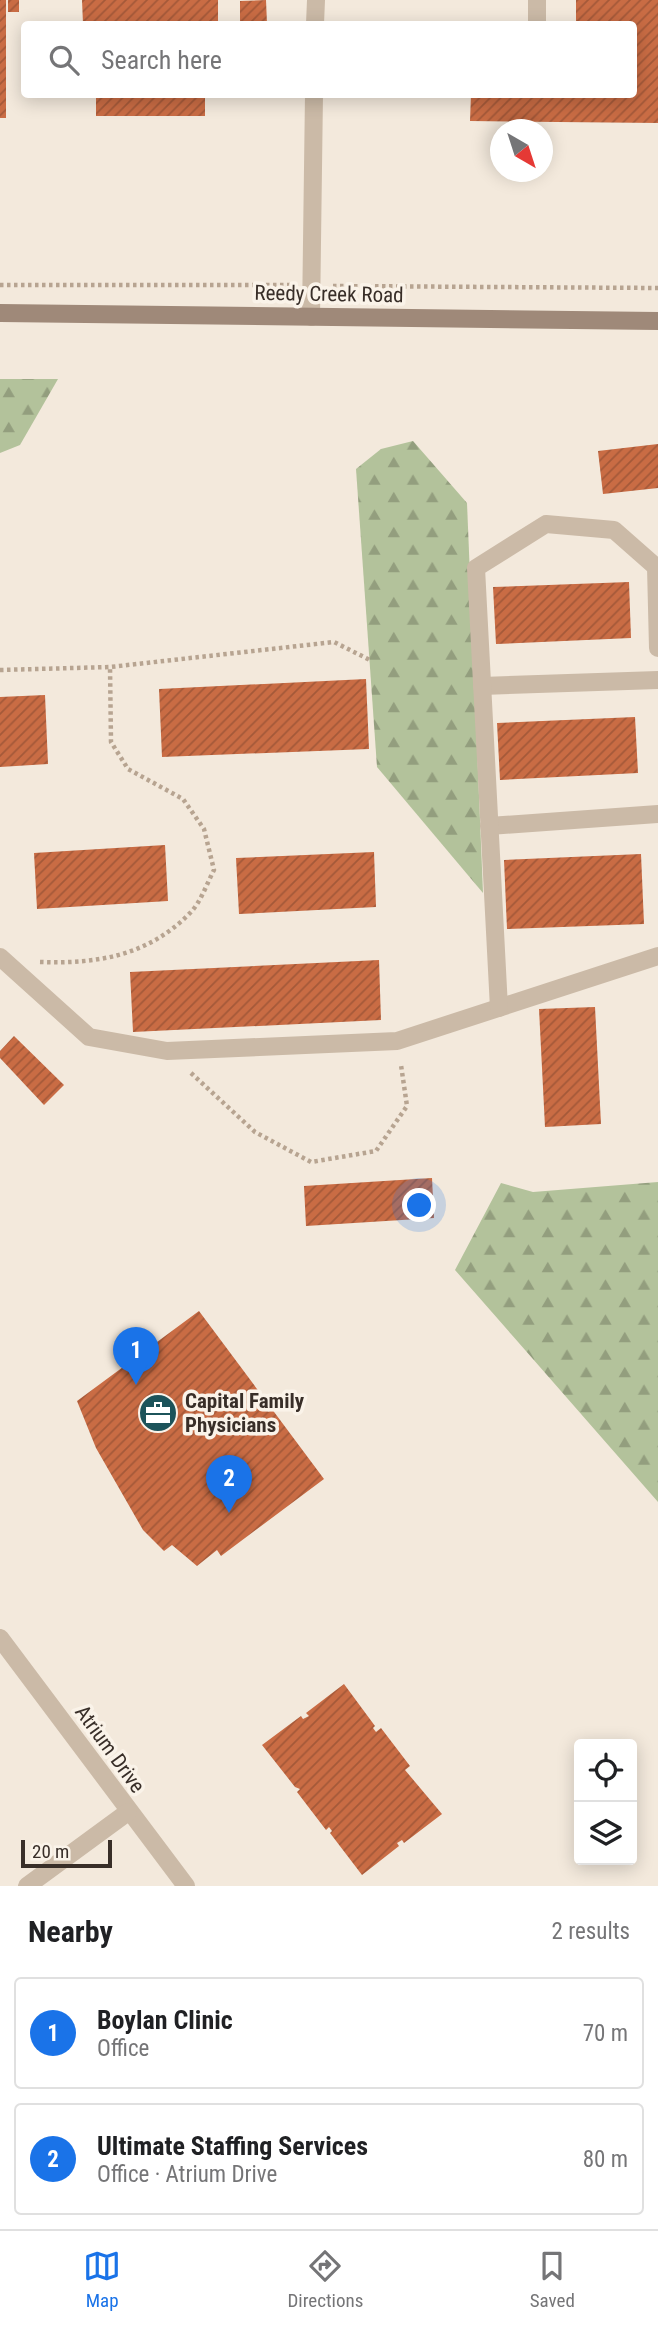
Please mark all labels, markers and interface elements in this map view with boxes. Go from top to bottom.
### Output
search box [21,21,637,98]
icon: search [45,41,83,79]
text: Search here [101,45,222,75]
north arrow [490,119,553,182]
street label: Reedy Creek Road [254,281,404,307]
your location [402,1188,436,1222]
pin: 1 [113,1327,159,1385]
place label: Capital Family Physicians [185,1389,305,1437]
office icon: Capital Family Physicians [137,1392,179,1434]
pin: 2 [206,1455,252,1513]
street label: Atrium Drive [70,1701,150,1797]
map controls [574,1739,637,1865]
button: locate [574,1739,637,1802]
button: layers [574,1802,637,1865]
scale bar [21,1837,112,1869]
text: 20 m [32,1840,69,1863]
text: Nearby [28,1914,113,1949]
text: 2 results [552,1918,630,1945]
text: Boylan Clinic [97,2005,233,2035]
text: 1 [47,2020,59,2047]
text: 70 m [583,2020,628,2047]
text: Office [97,2035,149,2062]
text: Ultimate Staffing Services [97,2131,368,2161]
text: 2 [47,2146,59,2173]
text: 80 m [583,2146,628,2173]
text: Office · Atrium Drive [97,2161,277,2188]
tab: Map [83,2247,121,2312]
tab: Directions [287,2247,363,2312]
tab: Saved [530,2247,575,2312]

